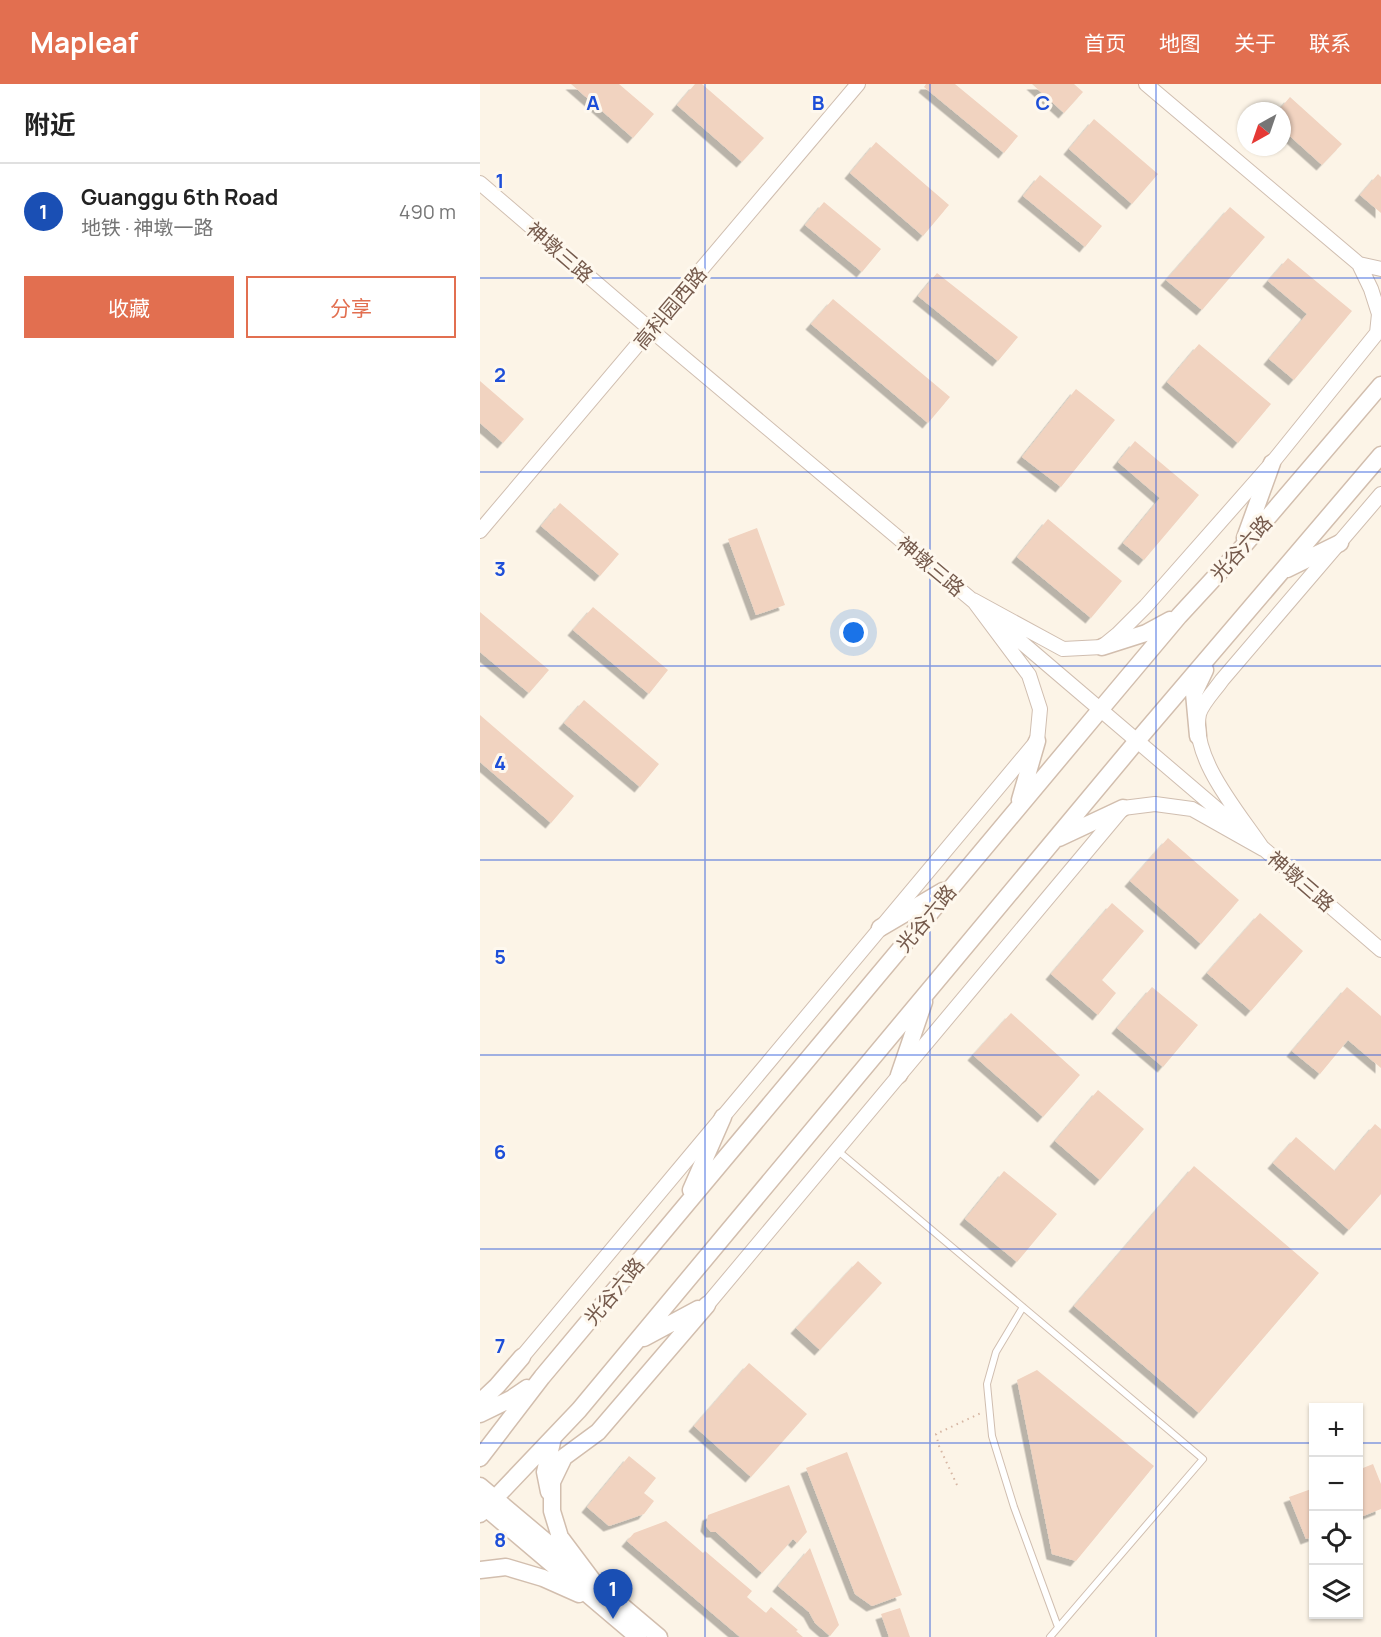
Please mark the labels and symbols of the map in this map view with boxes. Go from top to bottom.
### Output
text: A [586,89,600,116]
text: B [812,89,825,116]
text: C [1036,89,1050,116]
north arrow [1237,102,1291,156]
text: 1 [496,167,504,194]
street label: 神墩三路 [521,216,599,288]
street label: 高科园西路 [628,261,712,355]
text: 2 [494,361,506,388]
street label: 光谷六路 [1204,509,1278,587]
street label: 神墩三路 [892,530,970,602]
text: 3 [494,555,506,582]
your location [839,618,868,647]
text: 4 [494,749,506,776]
street label: 神墩三路 [1262,845,1340,917]
street label: 光谷六路 [890,879,962,957]
text: 5 [494,943,506,970]
text: 6 [494,1138,506,1165]
street label: 光谷六路 [578,1252,650,1330]
text: 7 [495,1332,505,1359]
text: 8 [494,1526,506,1553]
pin: 1 [594,1570,632,1619]

